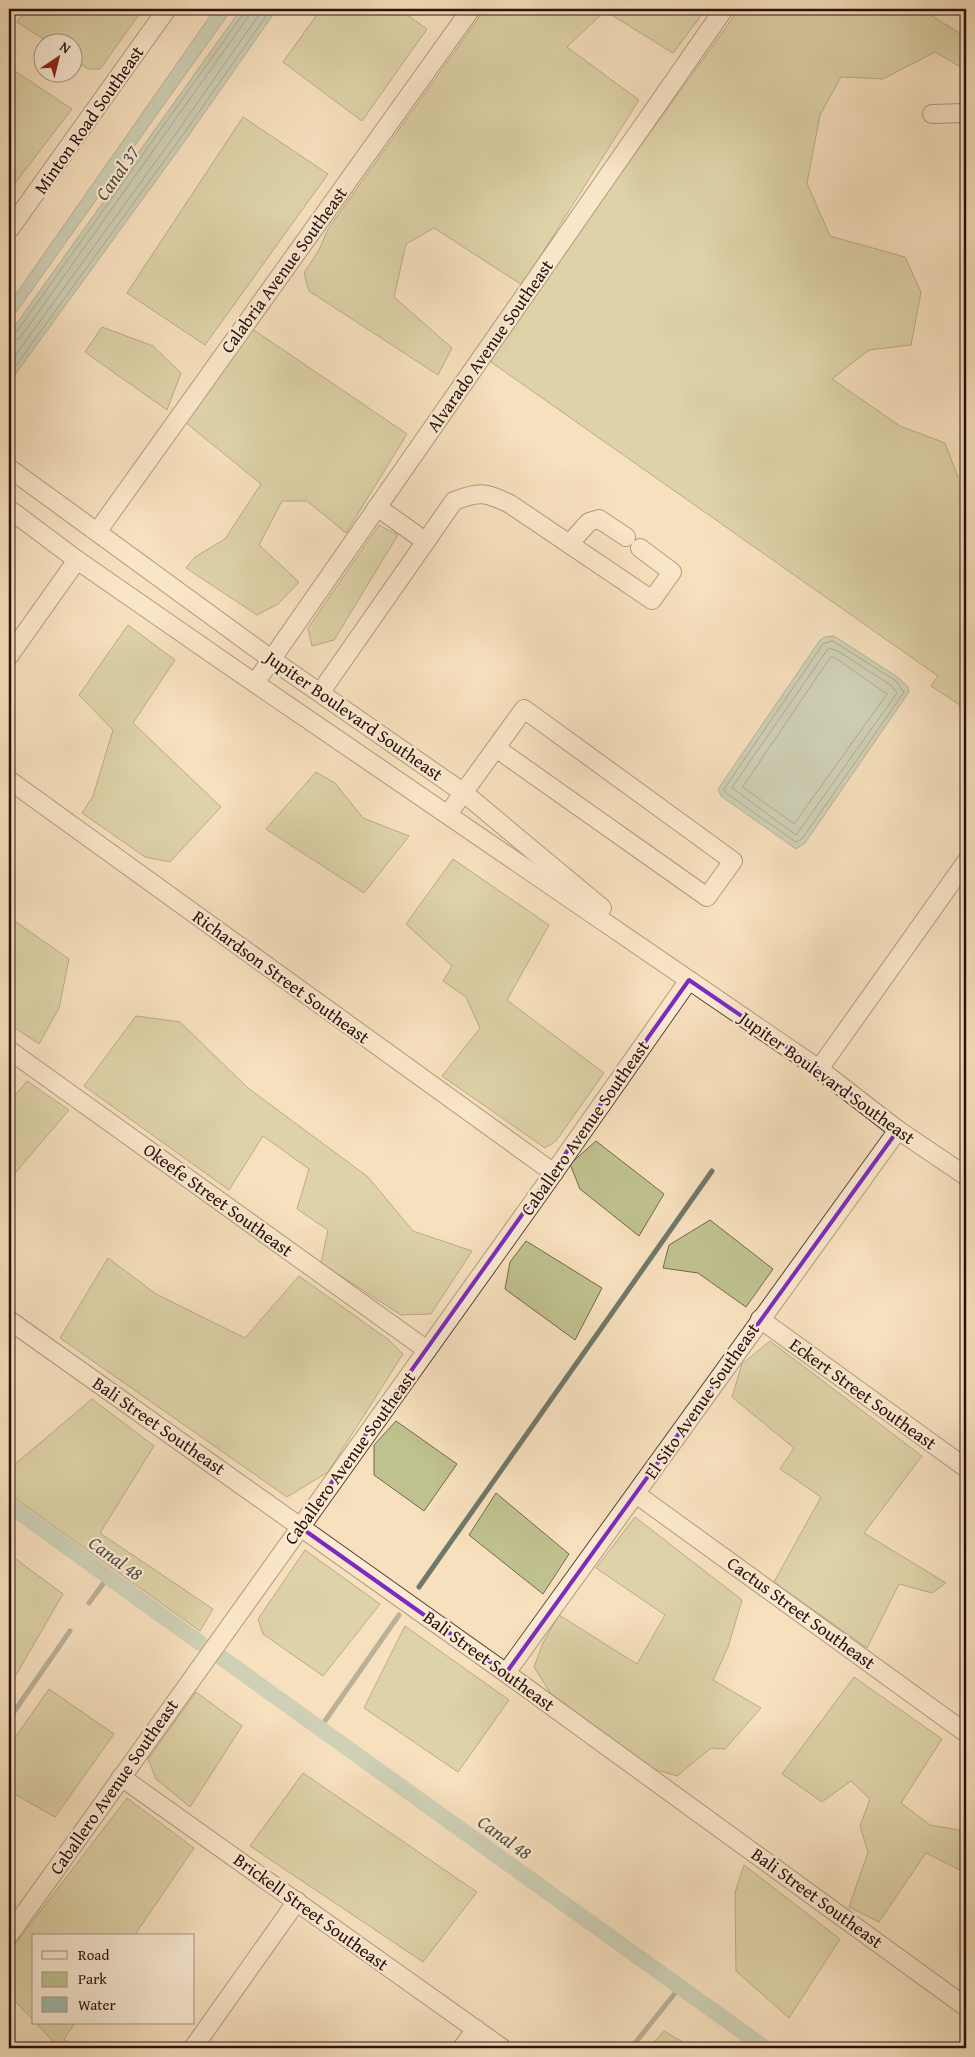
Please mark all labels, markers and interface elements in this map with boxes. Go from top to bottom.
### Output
north arrow [32,32,82,82]
text: N [56,36,76,59]
street label: Minton Road Southeast [27,39,150,199]
water label: Canal 37 [88,139,147,206]
street label: Calabria Avenue Southeast [214,180,354,359]
street label: Alvarado Avenue Southeast [420,253,560,438]
street label: Jupiter Boulevard Southeast [258,643,449,788]
street label: Richardson Street Southeast [187,903,376,1051]
street label: Jupiter Boulevard Southeast [732,1003,921,1151]
street label: Caballero Avenue Southeast [514,1034,656,1221]
street label: Okeefe Street Southeast [138,1136,299,1263]
street label: El Sito Avenue Southeast [637,1317,766,1484]
street label: Eckert Street Southeast [784,1331,943,1457]
street label: Caballero Avenue Southeast [277,1365,422,1550]
street label: Bali Street Southeast [87,1370,232,1482]
water label: Canal 48 [83,1529,149,1587]
street label: Cactus Street Southeast [722,1549,882,1676]
street label: Bali Street Southeast [418,1604,561,1718]
street label: Caballero Avenue Southeast [43,1693,185,1880]
water label: Canal 48 [472,1808,538,1866]
street label: Bali Street Southeast [746,1841,889,1955]
street label: Brickell Street Southeast [228,1846,395,1978]
legend [32,1934,195,2024]
text: Road [78,1944,109,1965]
text: Park [78,1968,107,1989]
text: Water [78,1994,116,2015]

